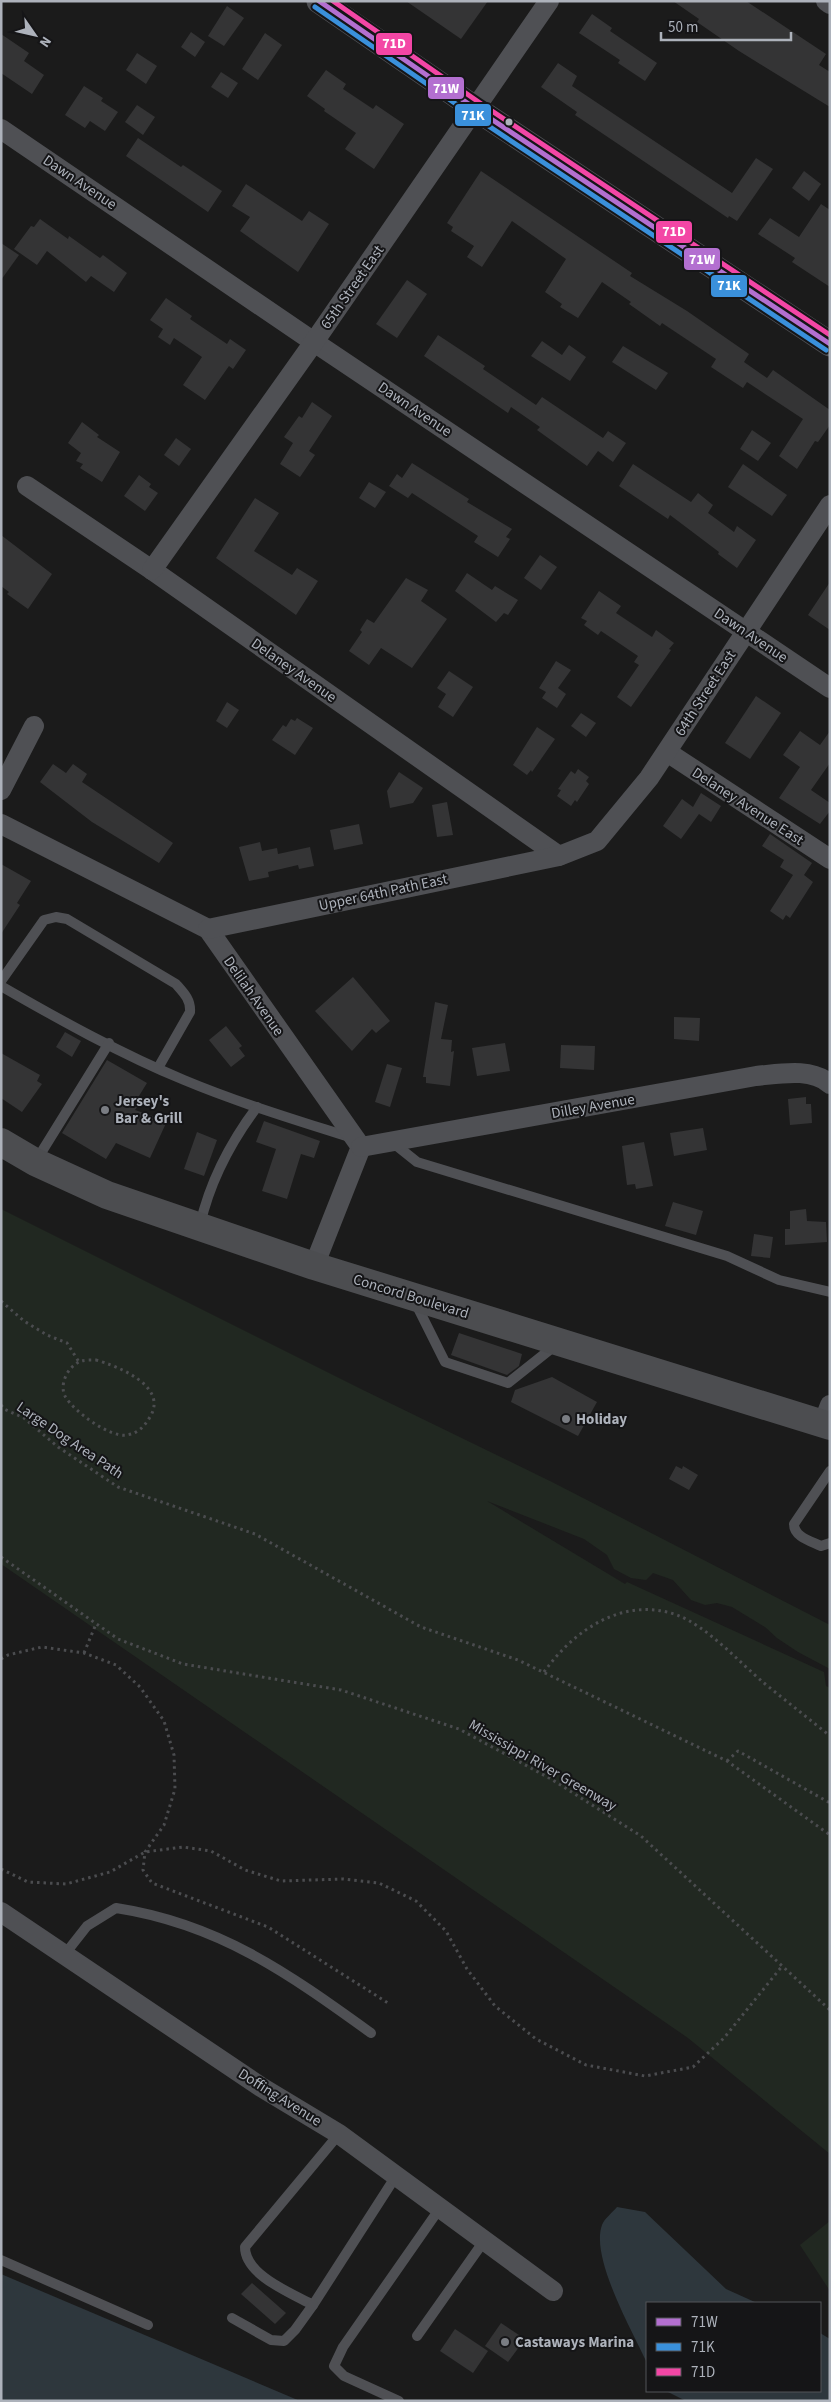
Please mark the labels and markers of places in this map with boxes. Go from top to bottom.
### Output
unlabelled marker [504,117,514,127]
place label: Jersey's Bar & Grill [115,1091,183,1129]
marker: Jersey's Bar & Grill [99,1104,111,1116]
place label: Holiday [576,1409,627,1430]
marker: Holiday [560,1413,572,1425]
place label: Castaways Marina [515,2332,634,2353]
marker: Castaways Marina [499,2336,511,2348]

